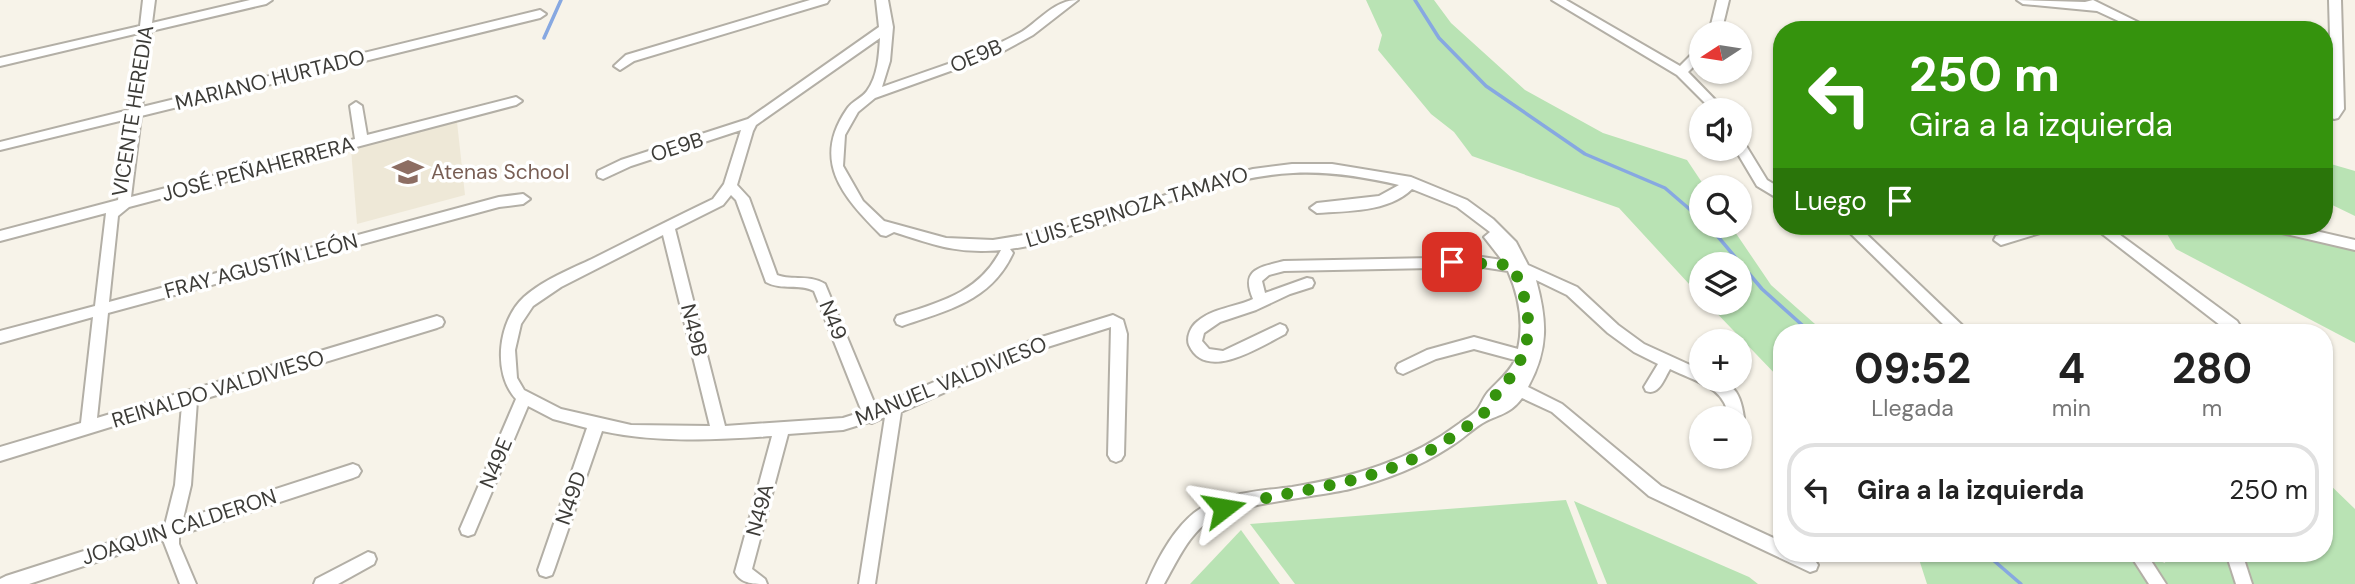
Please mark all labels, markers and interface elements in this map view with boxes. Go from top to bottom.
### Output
north arrow [1689,21,1752,84]
map controls [1689,21,1752,469]
street label: VICENTE HEREDIA [106,23,160,199]
street label: OE9B [946,33,1006,79]
text: 250 m [1909,42,2060,106]
street label: MARIANO HURTADO [172,43,368,117]
icon: left [1794,49,1885,140]
button: sound [1689,98,1752,161]
text: Gira a la izquierda [1909,104,2173,146]
street label: OE9B [647,125,707,169]
street label: JOSÉ PEÑAHERRERA [159,130,357,208]
school or university icon: Atenas School [391,155,425,189]
place label: Atenas School [431,158,569,186]
street label: LUIS ESPINOZA TAMAYO [1022,160,1252,254]
button: search [1689,175,1752,238]
icon: arrive [1881,182,1919,220]
text: Luego [1794,184,1867,218]
street label: FRAY AGUSTÍN LEÓN [161,227,361,305]
pin [1422,232,1482,292]
icon: arrive [1433,243,1471,281]
button: layers [1689,252,1752,315]
street label: N49 [812,296,854,344]
street label: N49B [674,301,714,359]
button: + [1689,329,1752,392]
street label: MANUEL VALDIVIESO [851,330,1051,432]
text: 09:52 [1854,341,1971,396]
text: 4 [2058,341,2085,396]
text: 280 [2172,341,2252,396]
street label: REINALDO VALDIVIESO [108,343,328,435]
text: Llegada [1871,393,1954,423]
text: min [2052,393,2091,423]
text: m [2202,393,2222,423]
button: − [1689,406,1752,469]
street label: N49E [473,433,519,493]
street label: N49D [549,467,593,529]
position arrow [1187,471,1261,545]
icon: left [1798,471,1836,509]
text: Gira a la izquierda [1857,473,2084,507]
text: 250 m [2229,473,2308,507]
street label: N49A [740,481,780,539]
street label: JOAQUIN CALDERON [78,482,280,572]

